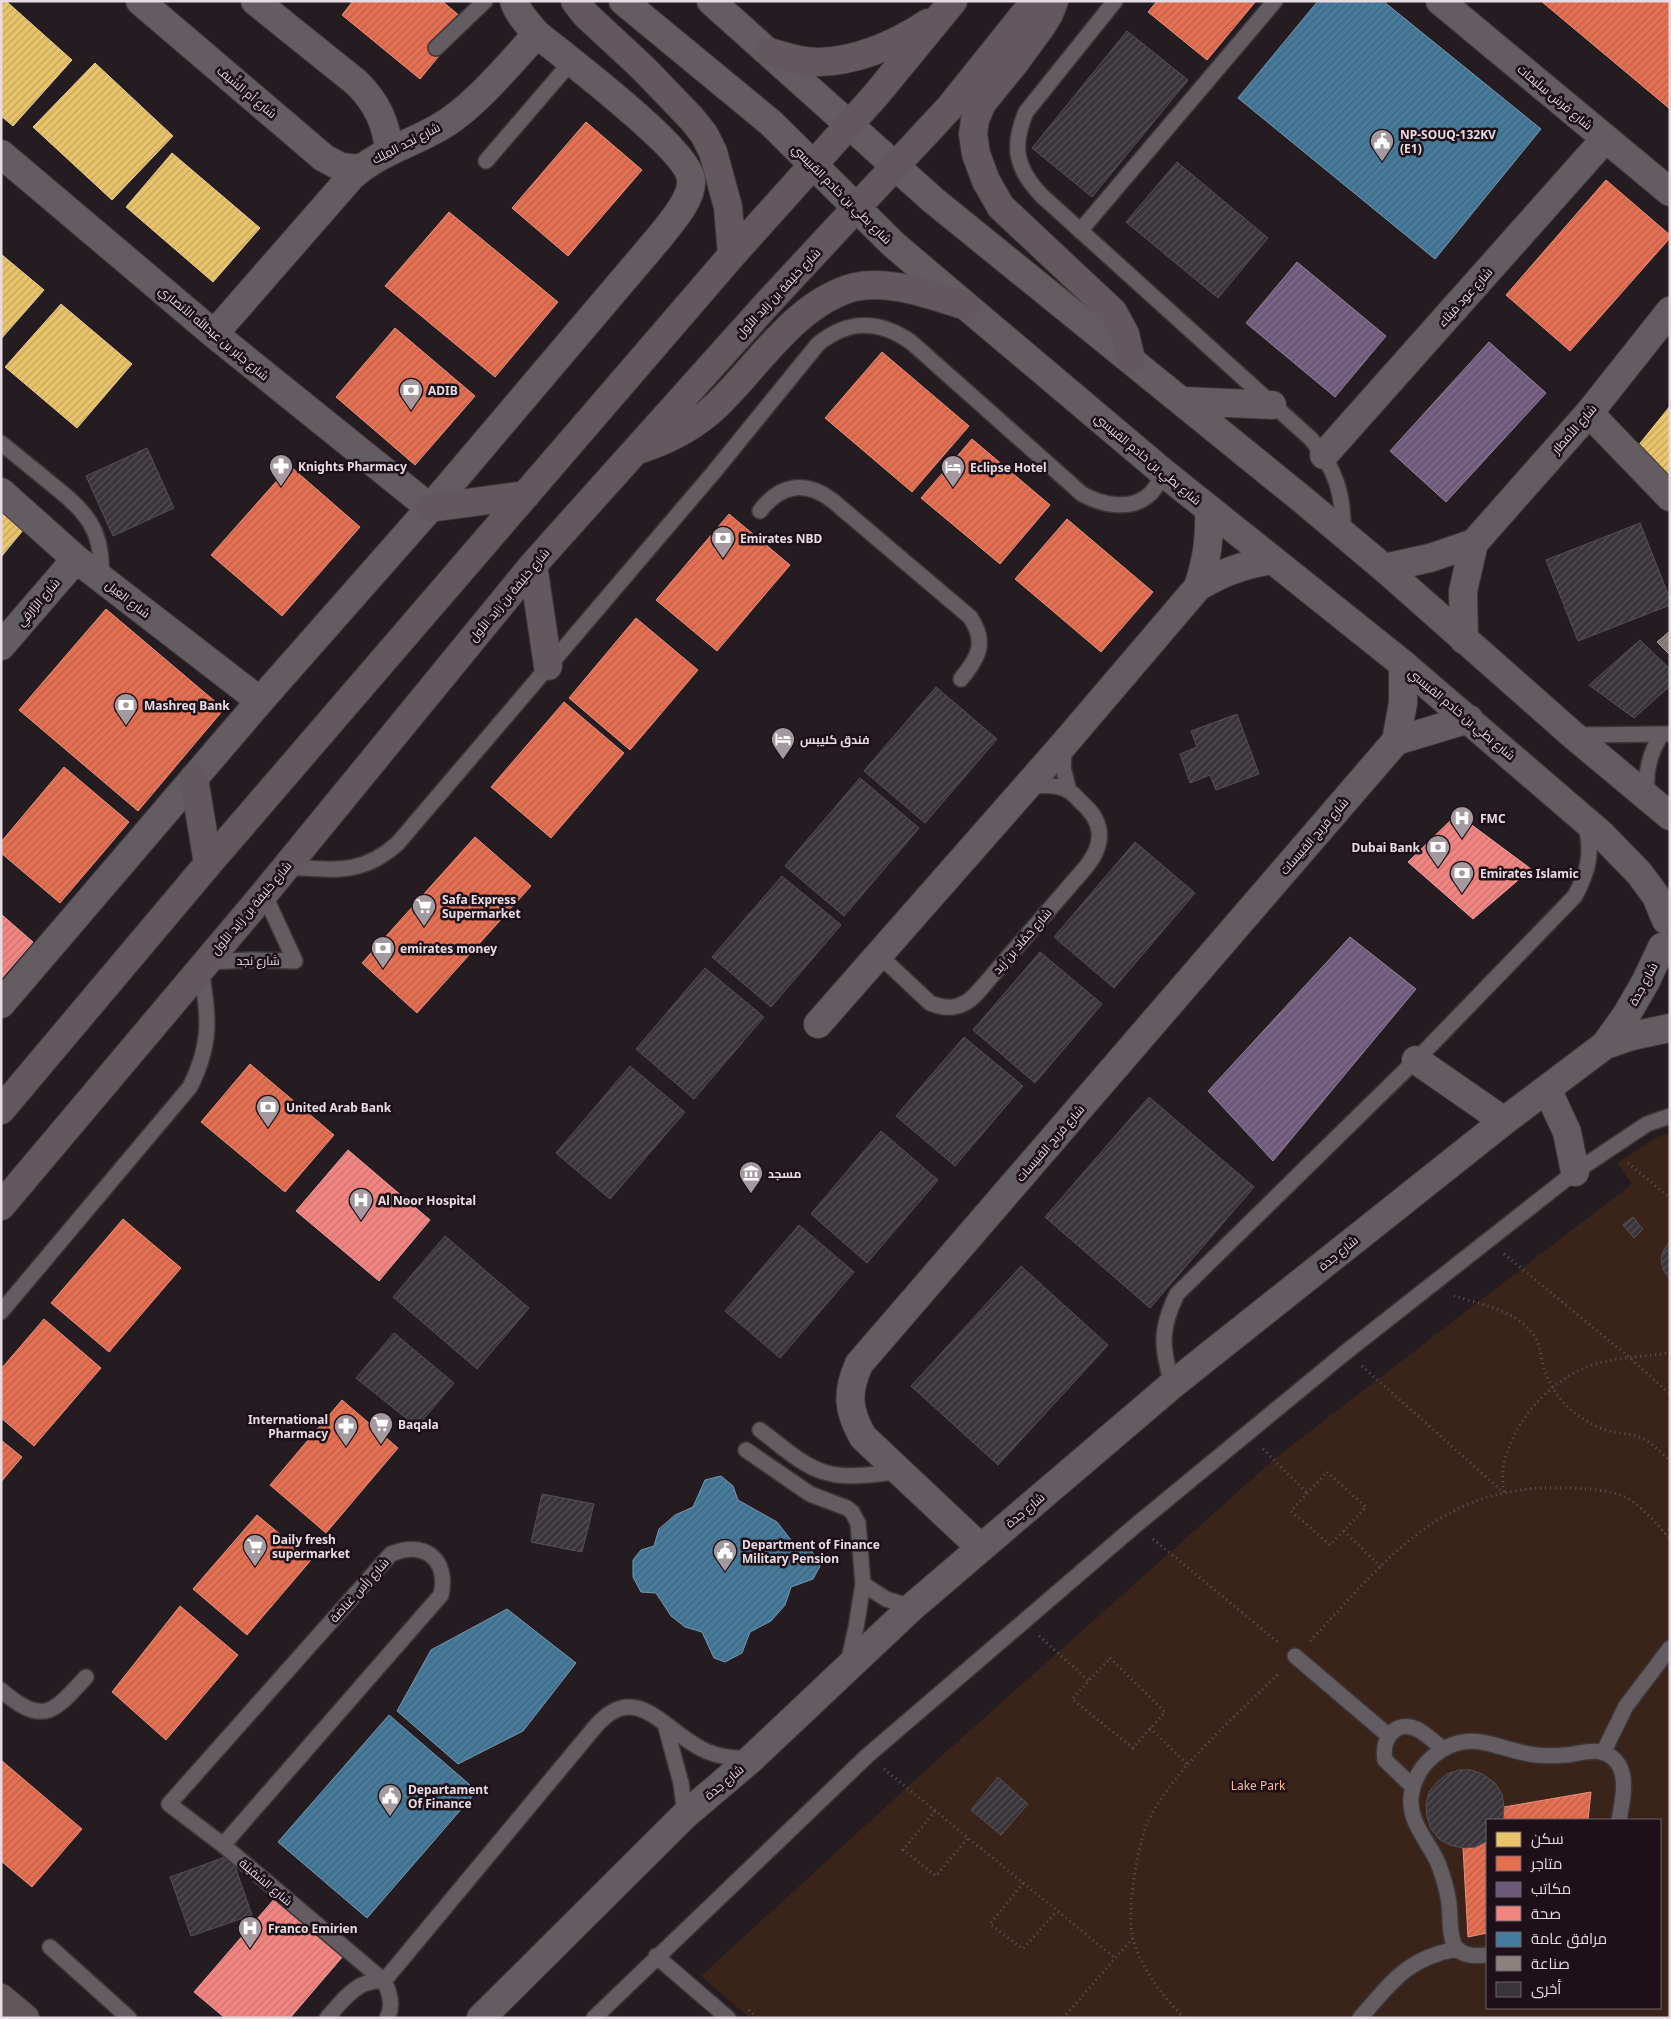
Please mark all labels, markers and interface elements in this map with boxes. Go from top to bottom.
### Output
street label: شارع أم الشِّيف [213,61,281,122]
street label: شارع فَرش سِلَيمات [1514,61,1596,133]
street label: شارع نَجد المِلِك [369,118,443,167]
place label: NP-SOUQ-132KV (E1) [1400,126,1496,157]
public building icon: NP-SOUQ-132KV (E1) [1369,128,1395,162]
street label: شارع بطي بن خادم القبيسي [787,140,896,249]
street label: شارع خليفة بن زايد الأول [732,244,824,342]
street label: شارع عود مَيثاء [1434,264,1496,330]
street label: شارع جابر بن عبدالله الأنصاري [154,282,273,386]
bank icon: ADIB [398,377,424,411]
place label: ADIB [428,382,458,399]
street label: شارع الأمطار [1547,400,1600,458]
street label: شارع بطي بن خادم القبيسي [1090,409,1205,510]
pharmacy icon: Knights Pharmacy [268,453,294,487]
hotel icon: Eclipse Hotel [940,454,966,488]
place label: Knights Pharmacy [298,458,407,475]
place label: Eclipse Hotel [970,459,1047,476]
bank icon: Emirates NBD [710,525,736,559]
place label: Emirates NBD [740,530,823,547]
street label: شارع خليفة بن زايد الأول [465,545,553,645]
street label: شارع الرَّازقِي [12,574,65,631]
street label: شارع الغِيل [102,576,154,622]
street label: شارع بطي بن خادم القبيسي [1404,664,1519,765]
bank icon: Mashreq Bank [113,692,139,726]
place label: Mashreq Bank [144,697,230,714]
hotel icon: فندق كليبس [770,726,796,760]
place label: فندق كليبس [800,731,870,748]
street label: شارع فريج القبيسات [1276,794,1352,878]
hospital icon: FMC [1449,805,1475,839]
place label: FMC [1480,810,1506,827]
bank icon: Dubai Bank [1425,834,1451,868]
place label: Dubai Bank [1352,839,1421,856]
street label: شارع خليفة بن زايد الأول [207,858,295,958]
bank icon: Emirates Islamic [1449,860,1475,894]
place label: Emirates Islamic [1480,865,1579,882]
place label: Safa Express Supermarket [442,891,521,922]
supermarket icon: Safa Express Supermarket [411,893,437,927]
street label: شارع حَمَّاد بن زَيد [989,904,1055,978]
bank icon: emirates money [370,935,396,969]
place label: emirates money [400,940,497,957]
street label: شارع نجد [236,952,280,969]
street label: شارع جدة [1625,959,1661,1008]
bank icon: United Arab Bank [255,1094,281,1128]
place label: United Arab Bank [286,1099,392,1116]
street label: شارع فريج القبيسات [1012,1101,1088,1185]
museum icon: مسجد [738,1160,764,1194]
place label: مسجد [768,1165,801,1182]
hospital icon: Al Noor Hospital [348,1187,374,1221]
place label: Al Noor Hospital [378,1192,476,1209]
street label: شارع جدة [1315,1232,1361,1274]
place label: International Pharmacy [248,1411,328,1442]
supermarket icon: Baqala [368,1411,394,1445]
pharmacy icon: International Pharmacy [333,1413,359,1447]
place label: Baqala [398,1416,439,1433]
street label: شارع جدة [1002,1489,1048,1531]
place label: Daily fresh supermarket [272,1531,350,1562]
supermarket icon: Daily fresh supermarket [242,1533,268,1567]
place label: Department of Finance Military Pension [742,1536,880,1567]
public building icon: Department of Finance Military Pension [712,1538,738,1572]
street label: شارع رَأس غناضة [325,1554,393,1626]
street label: شارع جدة [701,1761,747,1803]
park label: Lake Park [1231,1777,1286,1794]
place label: Departament Of Finance [408,1781,488,1812]
public building icon: Departament Of Finance [377,1783,403,1817]
legend [1486,1819,1661,2009]
text: سكن [1531,1828,1564,1849]
text: متاجر [1530,1853,1562,1873]
street label: شارع السَّفِينَة [236,1855,296,1909]
text: مكاتب [1531,1878,1571,1898]
text: صحة [1531,1903,1561,1923]
hospital icon: Franco Emirien [237,1915,263,1949]
place label: Franco Emirien [268,1920,357,1937]
text: مرافق عامة [1531,1928,1607,1949]
text: صناعة [1531,1953,1570,1973]
text: أخرى [1531,1978,1561,1999]

